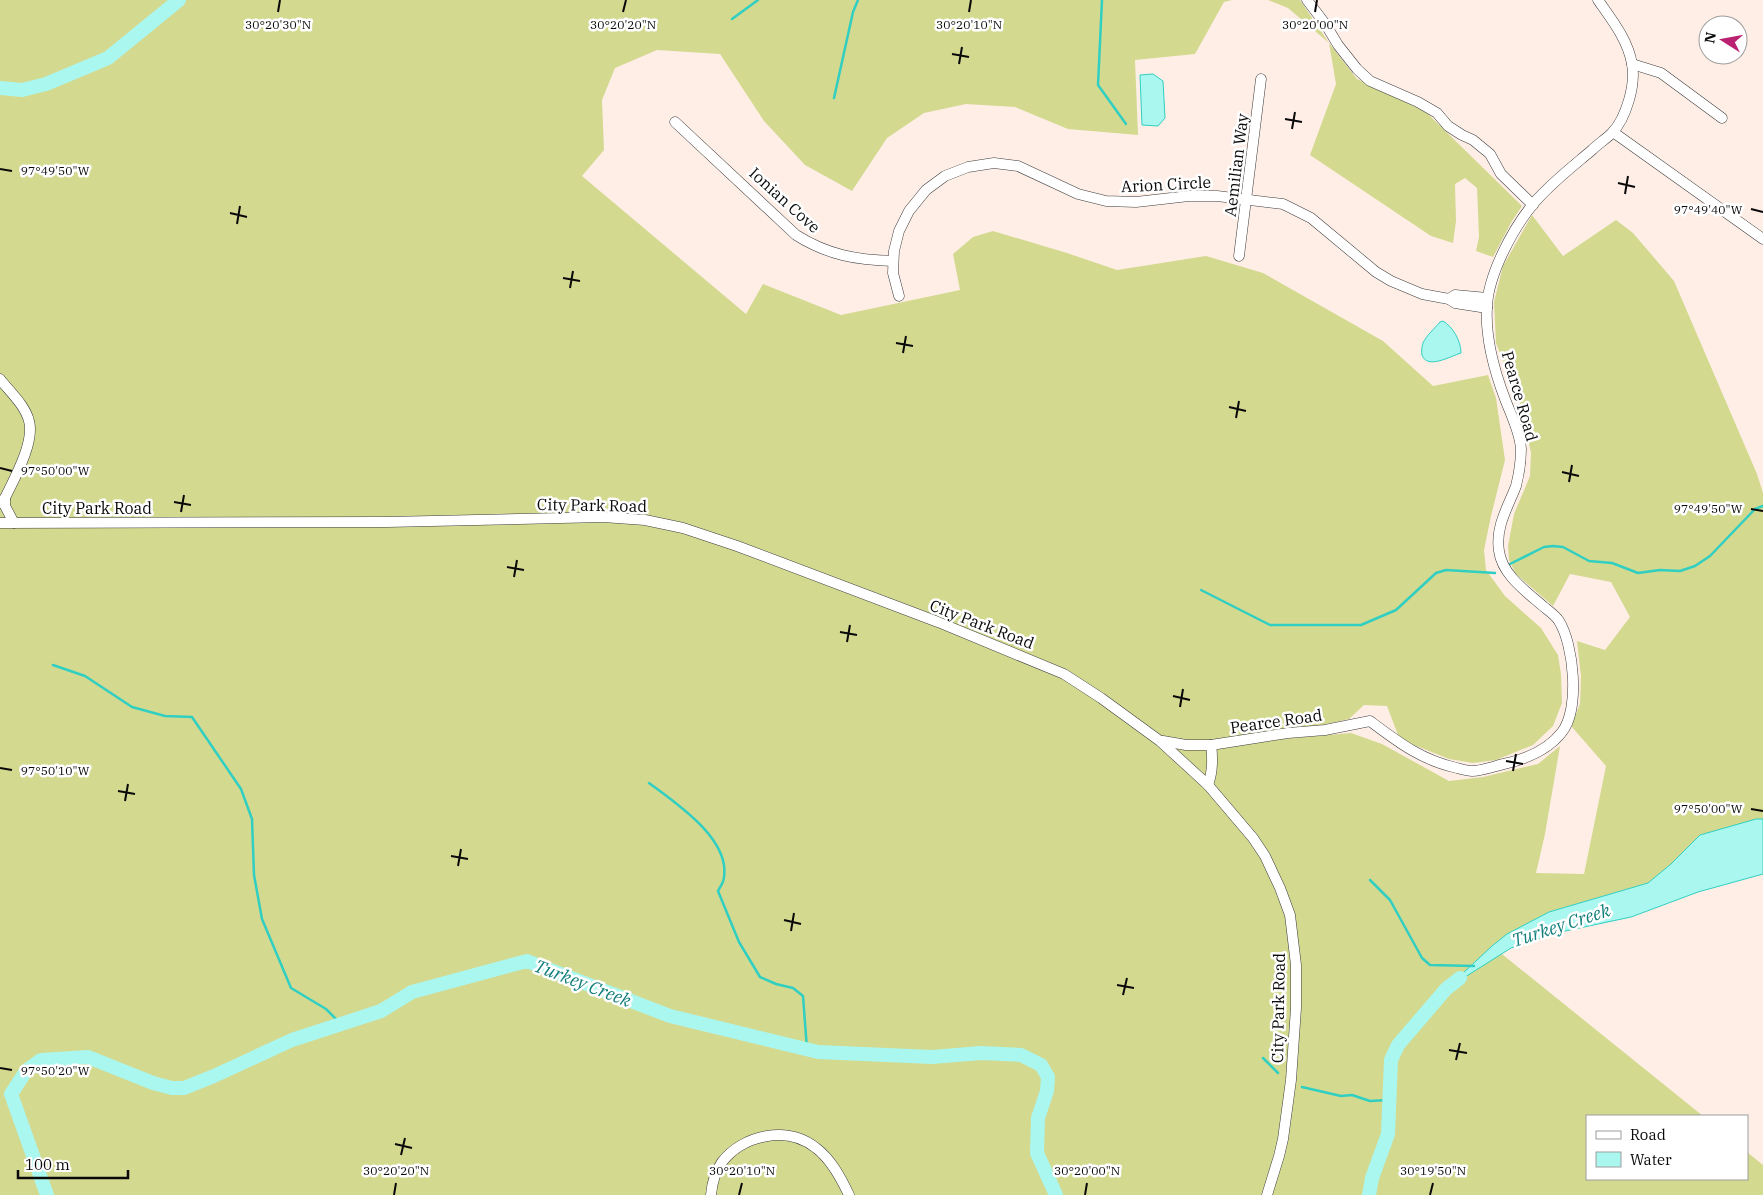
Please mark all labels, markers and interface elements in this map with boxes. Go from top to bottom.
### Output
north arrow [1698,15,1748,65]
text: 30°20'30"N [245,17,311,32]
text: 30°20'20"N [590,17,656,32]
text: 30°20'10"N [936,17,1002,32]
text: 30°20'00"N [1282,17,1348,32]
text: N [1700,30,1720,45]
street label: Aemilian Way [1220,112,1252,218]
text: 97°49'50"W [21,163,90,178]
street label: Ionian Cove [745,163,825,237]
street label: Arion Circle [1120,172,1212,196]
text: 97°49'40"W [1674,202,1743,217]
street label: Pearce Road [1498,349,1542,444]
text: 97°50'00"W [21,463,90,478]
street label: City Park Road [537,494,647,516]
street label: City Park Road [42,498,152,518]
text: 97°49'50"W [1674,501,1743,516]
street label: City Park Road [927,595,1037,653]
street label: Pearce Road [1229,705,1324,737]
text: 97°50'10"W [21,763,90,778]
text: 97°50'00"W [1674,801,1743,816]
water label: Turkey Creek [1509,898,1613,952]
street label: City Park Road [1267,953,1289,1063]
water label: Turkey Creek [531,954,635,1012]
text: 97°50'20"W [21,1063,90,1078]
legend [1586,1115,1748,1180]
text: Road [1630,1125,1666,1144]
scale bar [18,1148,128,1180]
text: Water [1630,1150,1672,1169]
text: 100 m [25,1155,70,1174]
text: 30°20'20"N [363,1163,429,1178]
text: 30°20'10"N [709,1163,775,1178]
text: 30°20'00"N [1054,1163,1120,1178]
text: 30°19'50"N [1400,1163,1466,1178]

